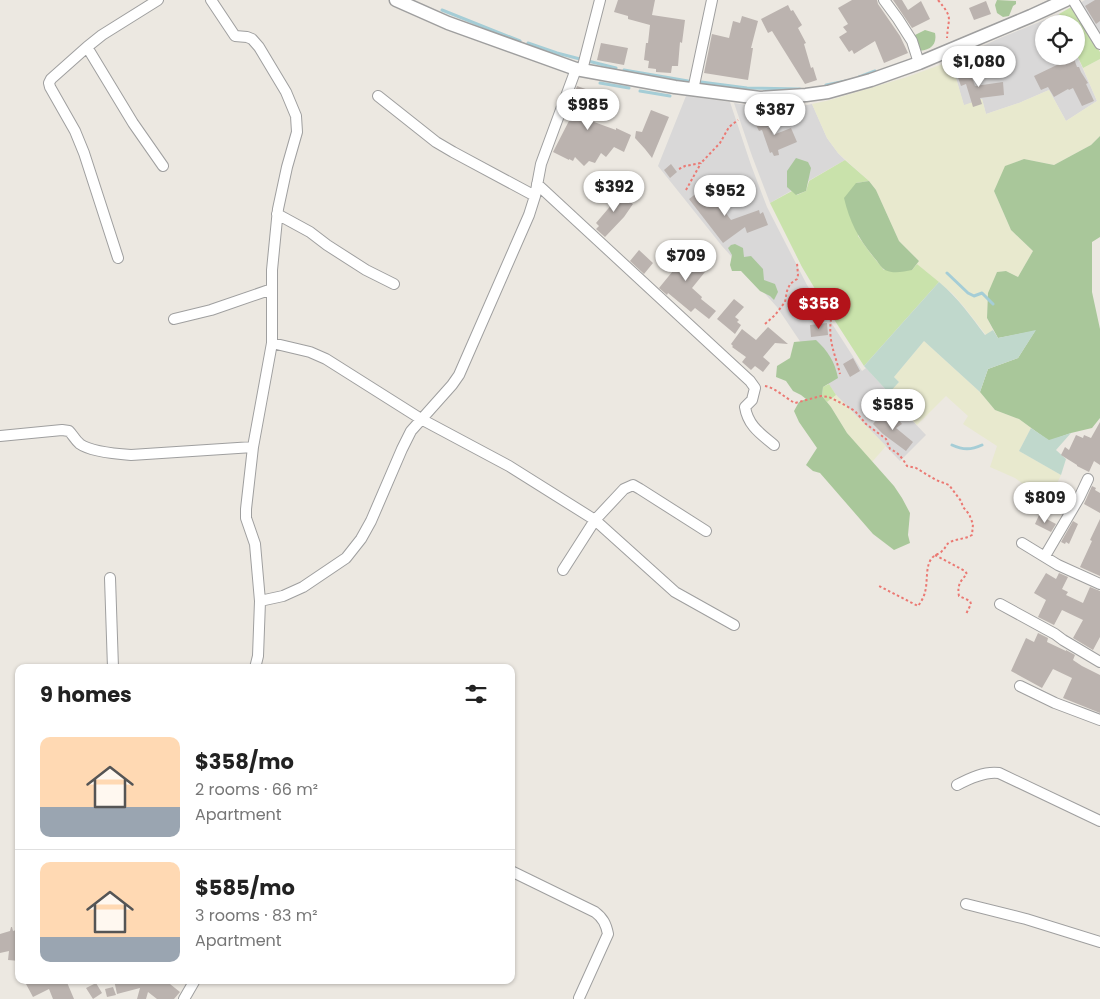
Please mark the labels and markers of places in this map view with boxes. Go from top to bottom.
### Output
pin: $1,080 [938,46,1020,88]
pin: $985 [558,88,618,131]
pin: $387 [745,94,805,136]
pin: $392 [584,170,644,213]
pin: $952 [695,174,755,217]
pin: $709 [656,240,716,282]
pin: $358 [789,288,849,330]
pin: $585 [863,388,923,431]
pin: $809 [1015,482,1075,524]

